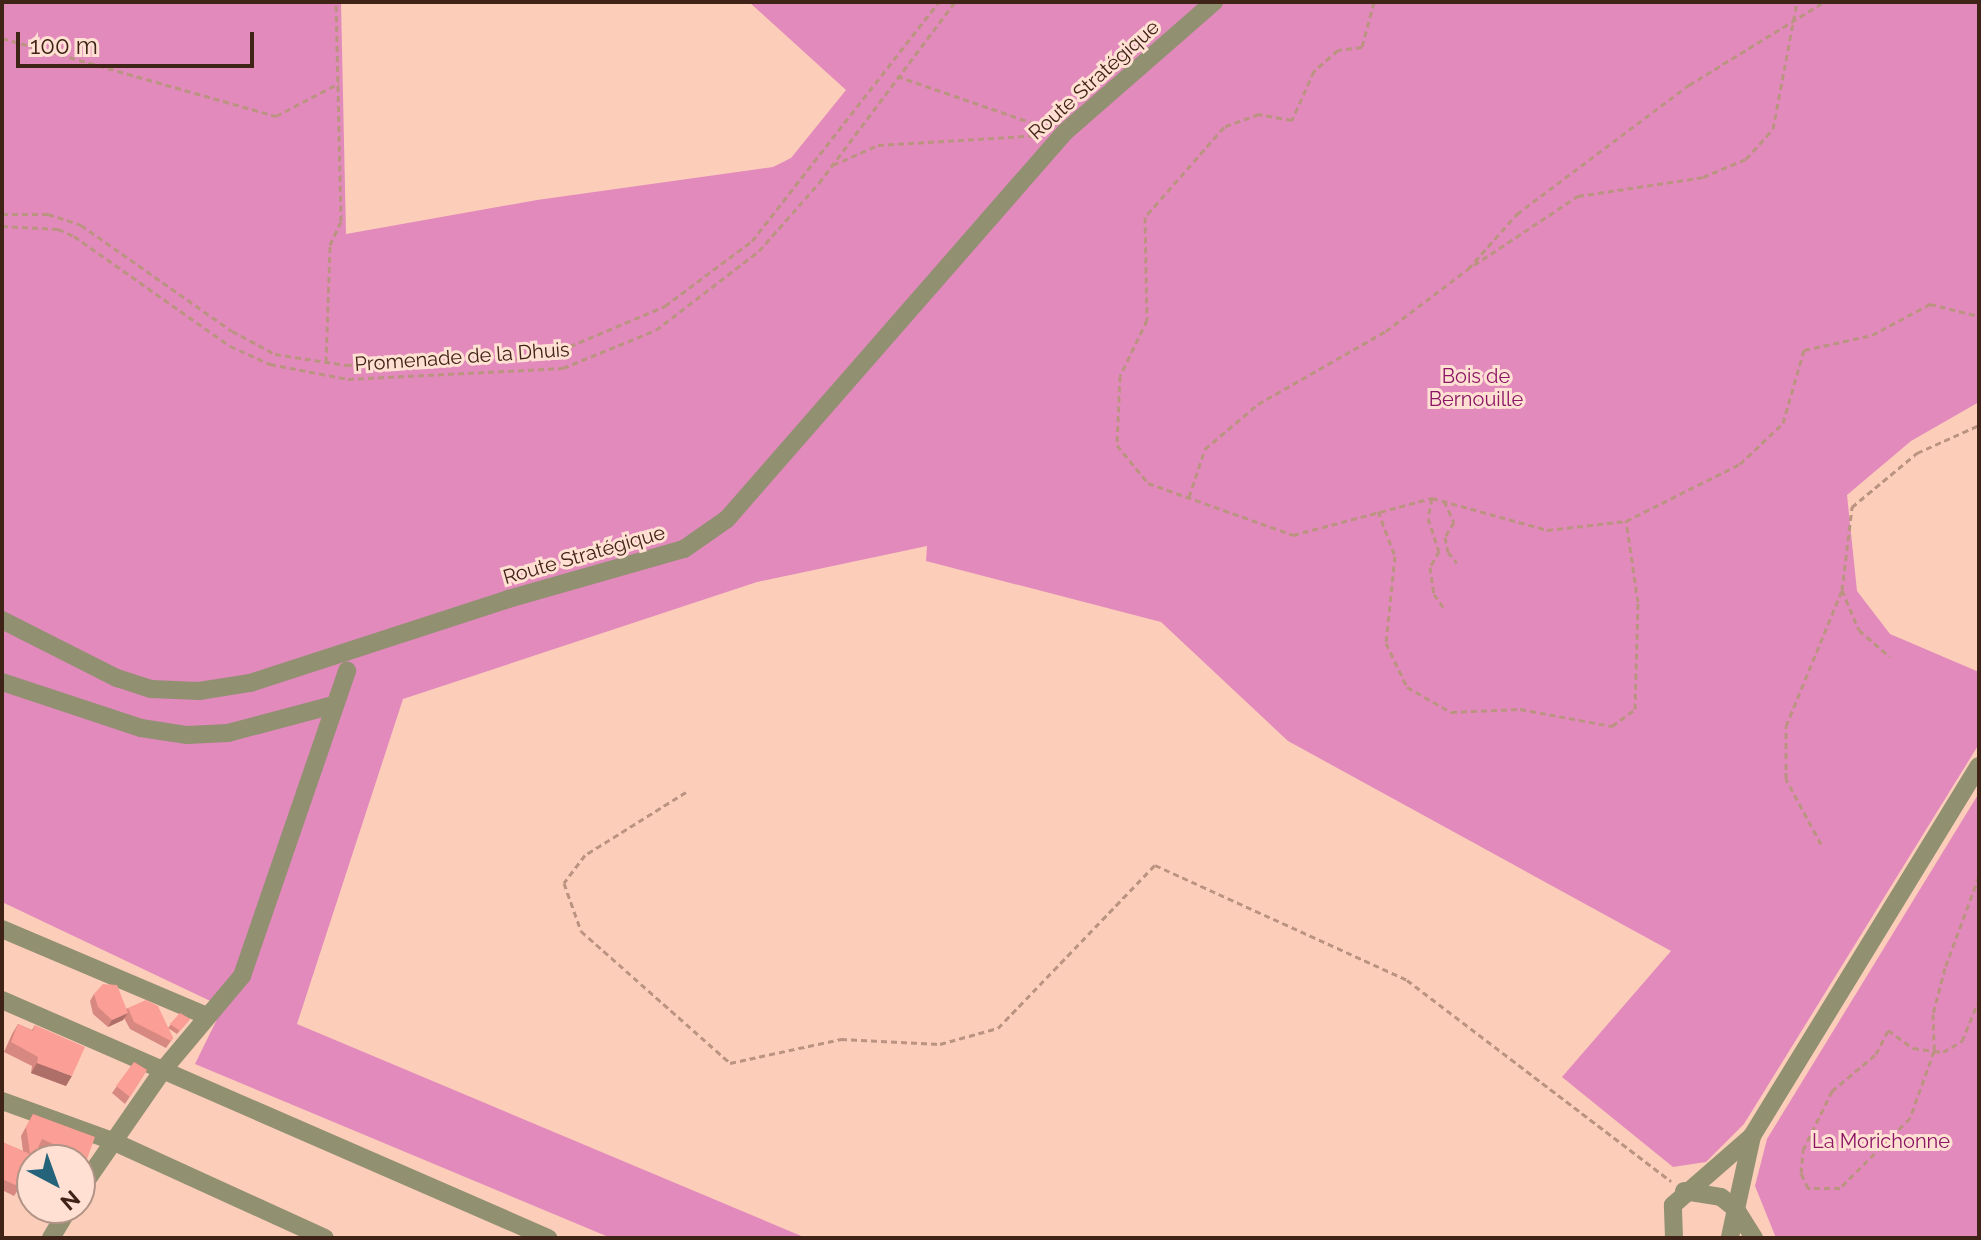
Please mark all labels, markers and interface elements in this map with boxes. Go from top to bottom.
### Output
street label: Route Stratégique [1024,15,1164,145]
scale bar [20,16,258,66]
text: 100 m [30,31,98,60]
street label: Promenade de la Dhuis [354,338,570,376]
park label: Bois de Bernouille [1429,365,1523,412]
street label: Route Stratégique [500,520,668,590]
park label: La Morichonne [1812,1129,1950,1153]
north arrow [16,1144,96,1224]
text: N [56,1185,85,1216]

